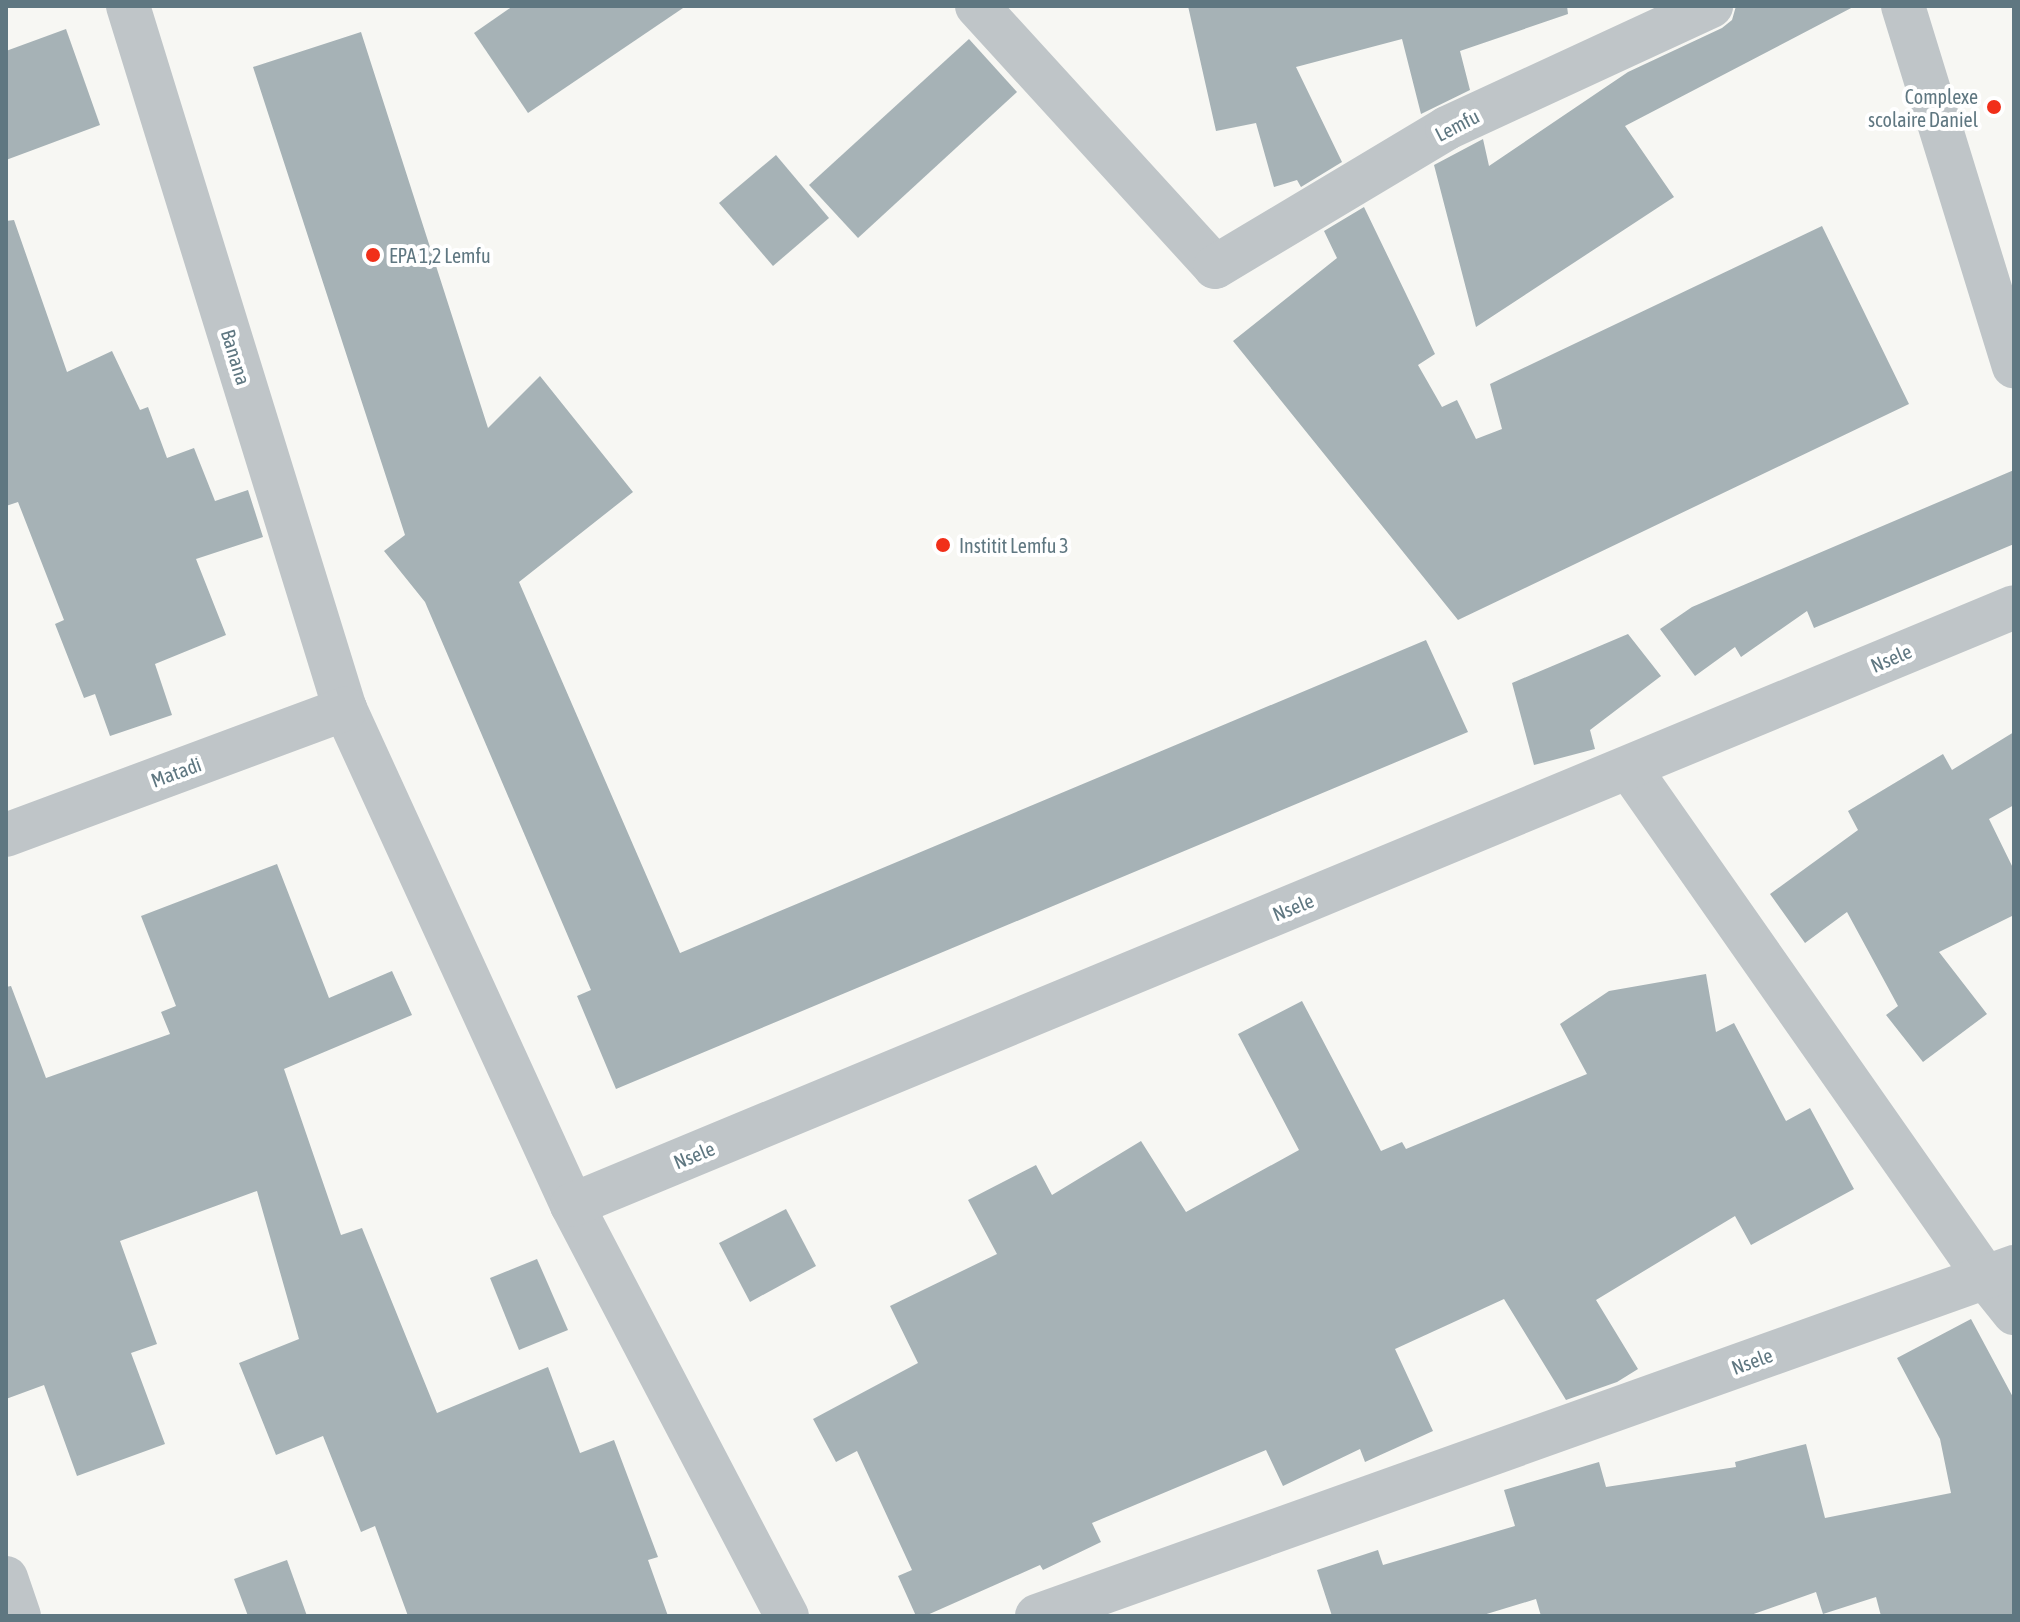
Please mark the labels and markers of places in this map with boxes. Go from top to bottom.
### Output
place label: Complexe scolaire Daniel [1868,84,1978,131]
marker: Complexe scolaire Daniel [1985,98,2003,116]
place label: EPA 1,2 Lemfu [389,243,491,267]
marker: EPA 1,2 Lemfu [364,246,382,264]
place label: Institit Lemfu 3 [959,533,1069,557]
marker: Institit Lemfu 3 [934,536,952,554]

